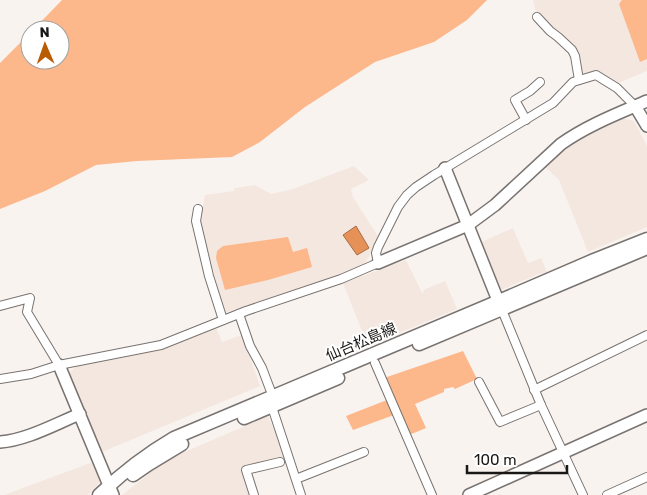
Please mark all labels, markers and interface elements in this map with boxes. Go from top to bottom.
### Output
north arrow [20,20,70,70]
text: N [39,24,50,41]
street label: 仙台松島線 [323,319,399,365]
scale bar [467,442,567,474]
text: 100 m [474,451,516,469]

